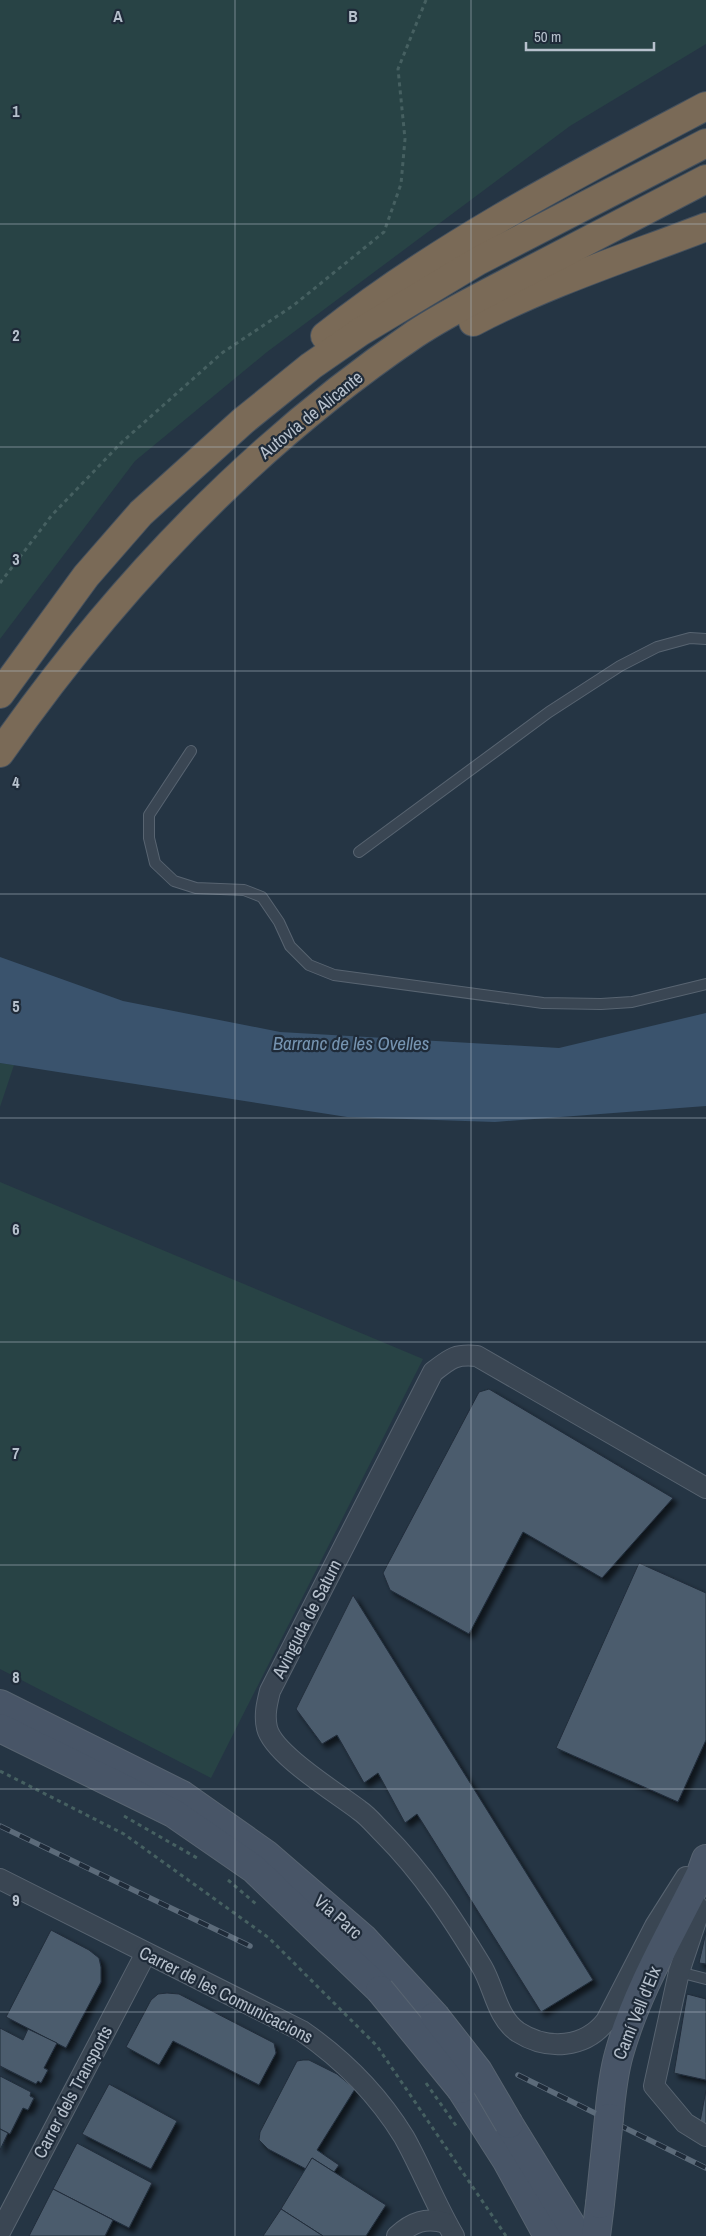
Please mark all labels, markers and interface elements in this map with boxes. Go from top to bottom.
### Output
text: A [113,5,123,27]
text: B [348,5,358,27]
scale bar [526,20,654,52]
text: 50 m [534,26,561,47]
text: 1 [12,100,20,122]
text: 2 [12,324,20,346]
street label: Autovía de Alicante [253,365,368,465]
text: 3 [12,548,20,570]
text: 4 [12,771,20,793]
text: 5 [12,995,20,1017]
water label: Barranc de les Ovelles [273,1030,430,1056]
text: 6 [12,1218,20,1240]
text: 7 [12,1442,20,1464]
street label: Avinguda de Saturn [265,1555,347,1683]
text: 8 [12,1666,20,1688]
text: 9 [12,1889,20,1911]
street label: Via Parc [309,1889,368,1945]
street label: Carrer de les Comunicacions [135,1940,317,2049]
street label: Camí Vell d'Elx [606,1962,667,2063]
street label: Carrer dels Transports [27,2021,118,2162]

